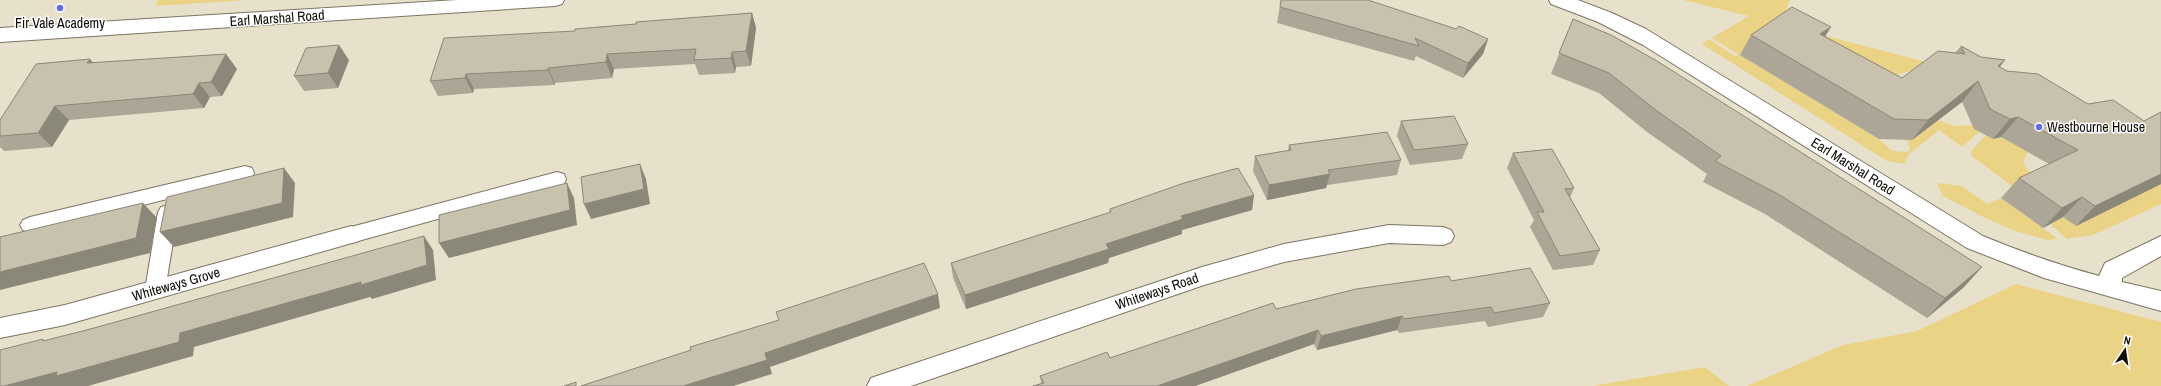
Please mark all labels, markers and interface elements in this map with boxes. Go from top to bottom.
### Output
marker: Fir Vale Academy [55,3,65,13]
street label: Earl Marshal Road [229,6,325,30]
place label: Fir Vale Academy [15,14,105,32]
place label: Westbourne House [2047,118,2145,136]
marker: Westbourne House [2034,122,2044,132]
street label: Earl Marshal Road [1808,133,1898,199]
street label: Whiteways Grove [130,263,222,305]
street label: Whiteways Road [1113,268,1201,314]
north arrow [2105,330,2145,370]
text: N [2123,333,2132,348]

